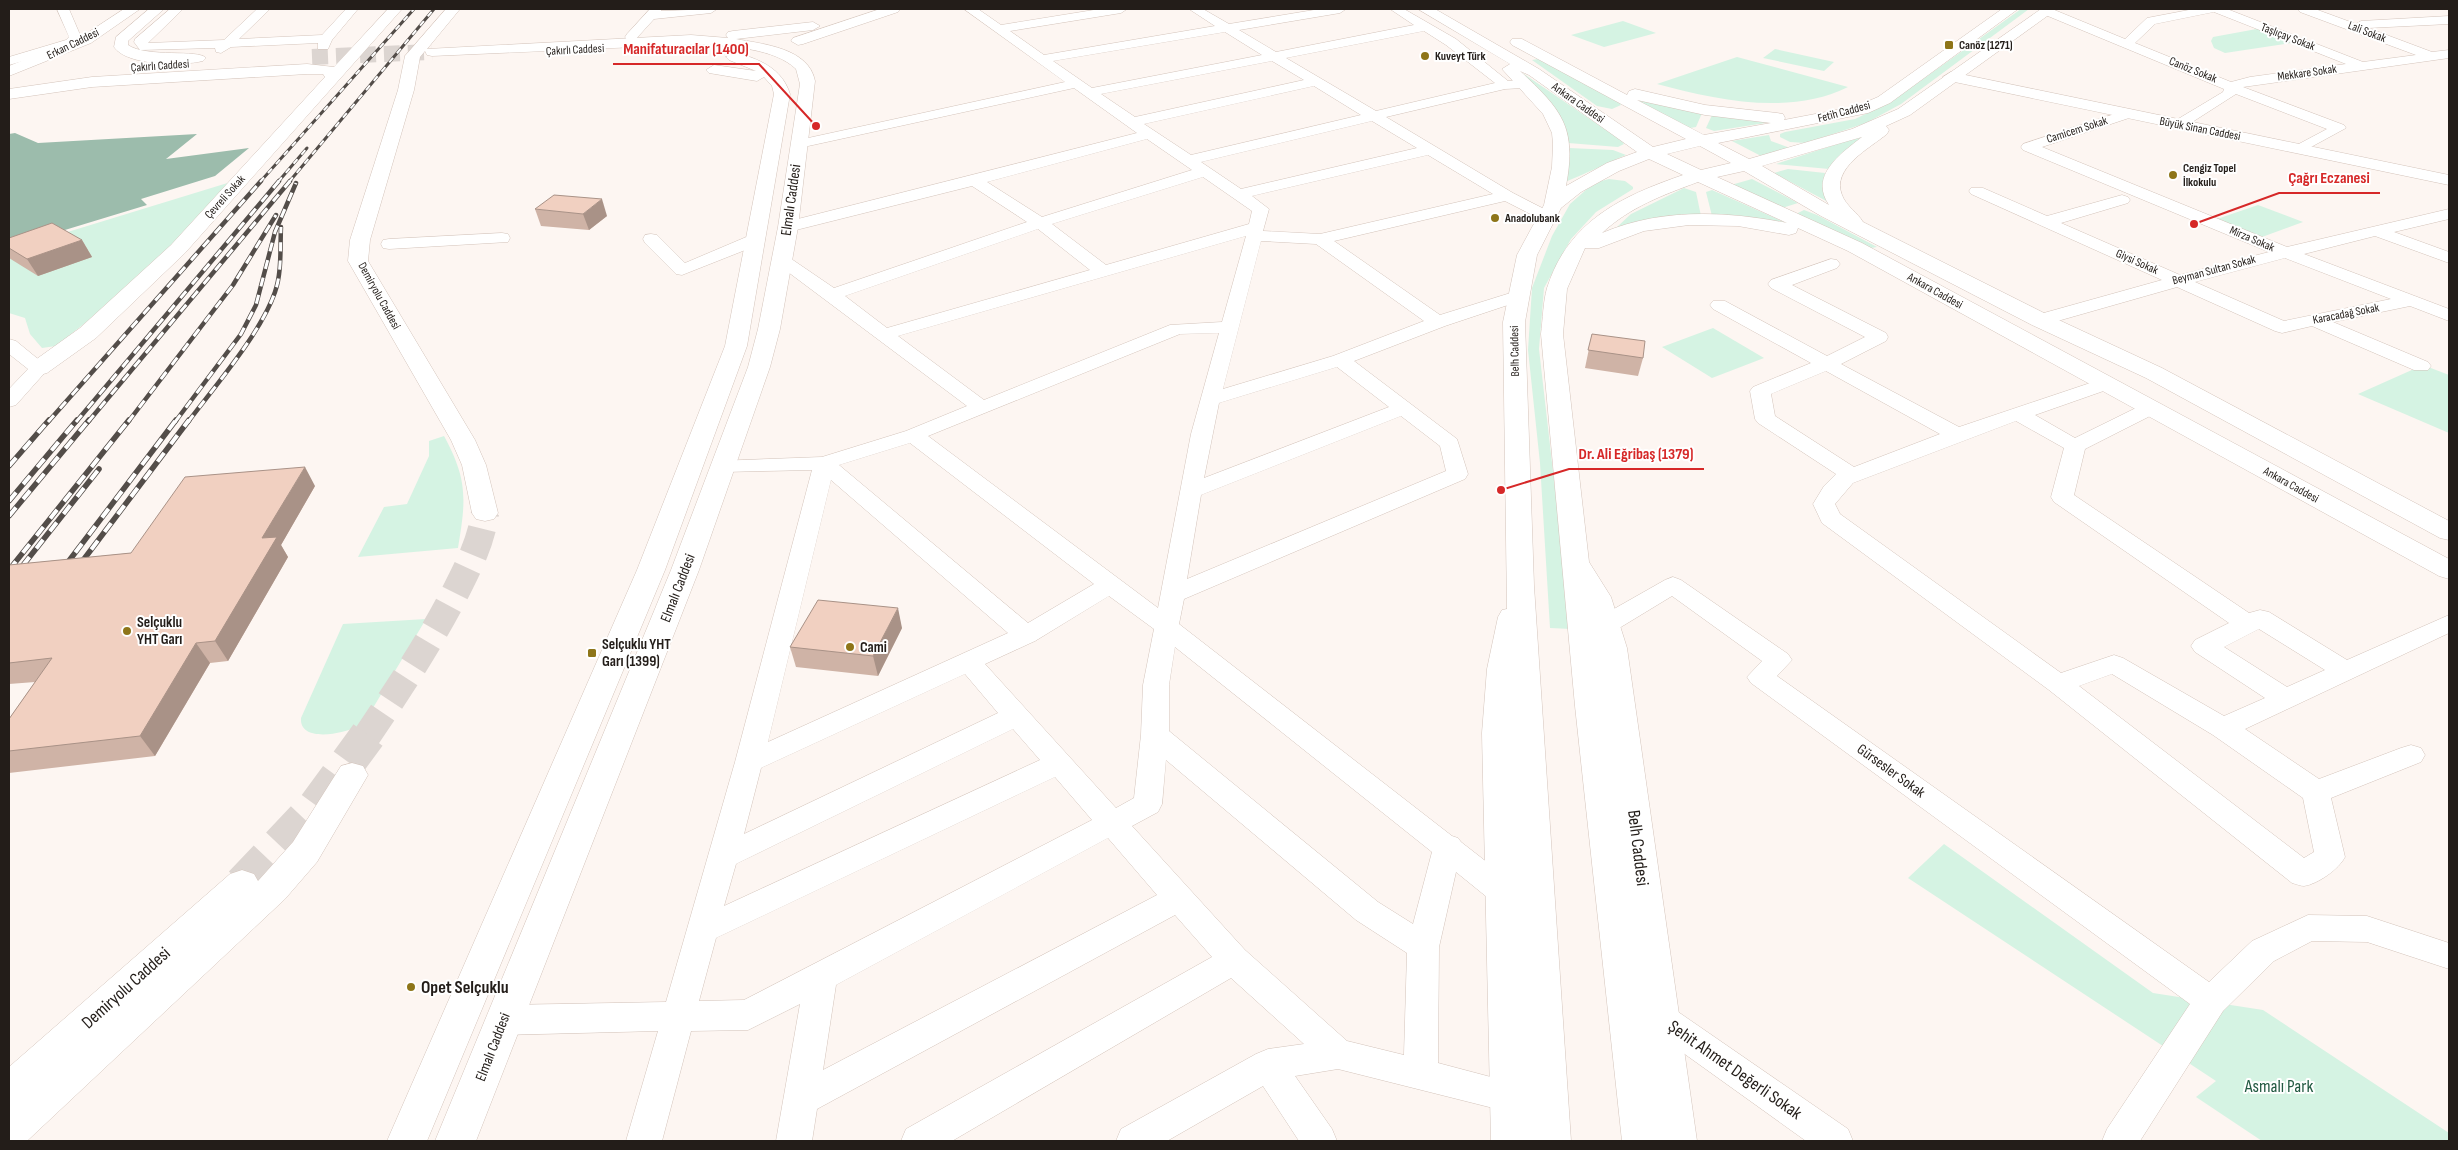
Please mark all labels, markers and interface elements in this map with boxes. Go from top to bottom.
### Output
street label: Lali Sokak [2346,18,2389,46]
street label: Taşlıçay Sokak [2259,20,2318,54]
street label: Erkan Caddesi [44,25,102,63]
callout: Manifaturacılar (1400) [613,33,759,64]
place label: Canöz (1271) [1959,38,2013,53]
marker: Canöz (1271) [1943,39,1955,51]
text: Manifaturacılar (1400) [623,40,749,59]
street label: Çakırlı Caddesi [545,41,605,59]
place label: Kuveyt Türk [1435,49,1486,64]
marker: Kuveyt Türk [1419,50,1431,62]
street label: Canöz Sokak [2167,54,2220,87]
street label: Çakırlı Caddesi [130,56,190,76]
street label: Mekkare Sokak [2276,61,2338,85]
street label: Ankara Caddesi [1548,79,1607,127]
street label: Fetih Caddesi [1816,98,1872,126]
street label: Camicem Sokak [2045,113,2110,147]
street label: Büyük Sinan Caddesi [2158,114,2242,144]
place label: Cengiz Topel İlkokulu [2183,161,2236,190]
callout: Çağrı Eczanesi [2279,162,2380,193]
street label: Elmalı Caddesi [777,163,805,237]
marker: Cengiz Topel İlkokulu [2167,169,2179,181]
text: Çağrı Eczanesi [2288,169,2370,188]
street label: Çevreli Sokak [201,172,249,222]
place label: Anadolubank [1504,211,1560,226]
marker: Anadolubank [1489,212,1501,224]
street label: Mirza Sokak [2227,223,2277,255]
street label: Giysi Sokak [2113,246,2161,278]
street label: Beyman Sultan Sokak [2171,252,2258,288]
street label: Demiryolu Caddesi [354,260,404,332]
street label: Ankara Caddesi [1904,269,1965,312]
street label: Karacadağ Sokak [2312,300,2381,328]
street label: Belh Caddesi [1507,325,1523,377]
callout: Dr. Ali Eğribaş (1379) [1569,438,1704,469]
text: Dr. Ali Eğribaş (1379) [1579,445,1693,464]
street label: Ankara Caddesi [2260,463,2321,506]
street label: Elmalı Caddesi [656,551,700,625]
place label: Selçuklu YHT Garı [137,613,182,649]
marker: Selçuklu YHT Garı [121,625,133,637]
place label: Selçuklu YHT Garı (1399) [602,635,671,671]
place label: Cami [860,638,887,657]
marker: Cami [844,641,856,653]
marker: Selçuklu YHT Garı (1399) [586,647,598,659]
street label: Gürsesler Sokak [1853,740,1929,802]
street label: Belh Caddesi [1623,809,1653,887]
street label: Demiryolu Caddesi [77,943,175,1033]
place label: Opet Selçuklu [421,977,509,998]
marker: Opet Selçuklu [405,981,417,993]
street label: Elmalı Caddesi [471,1010,515,1084]
street label: Şehit Ahmet Değerli Sokak [1664,1016,1806,1124]
park label: Asmalı Park [2244,1076,2313,1097]

